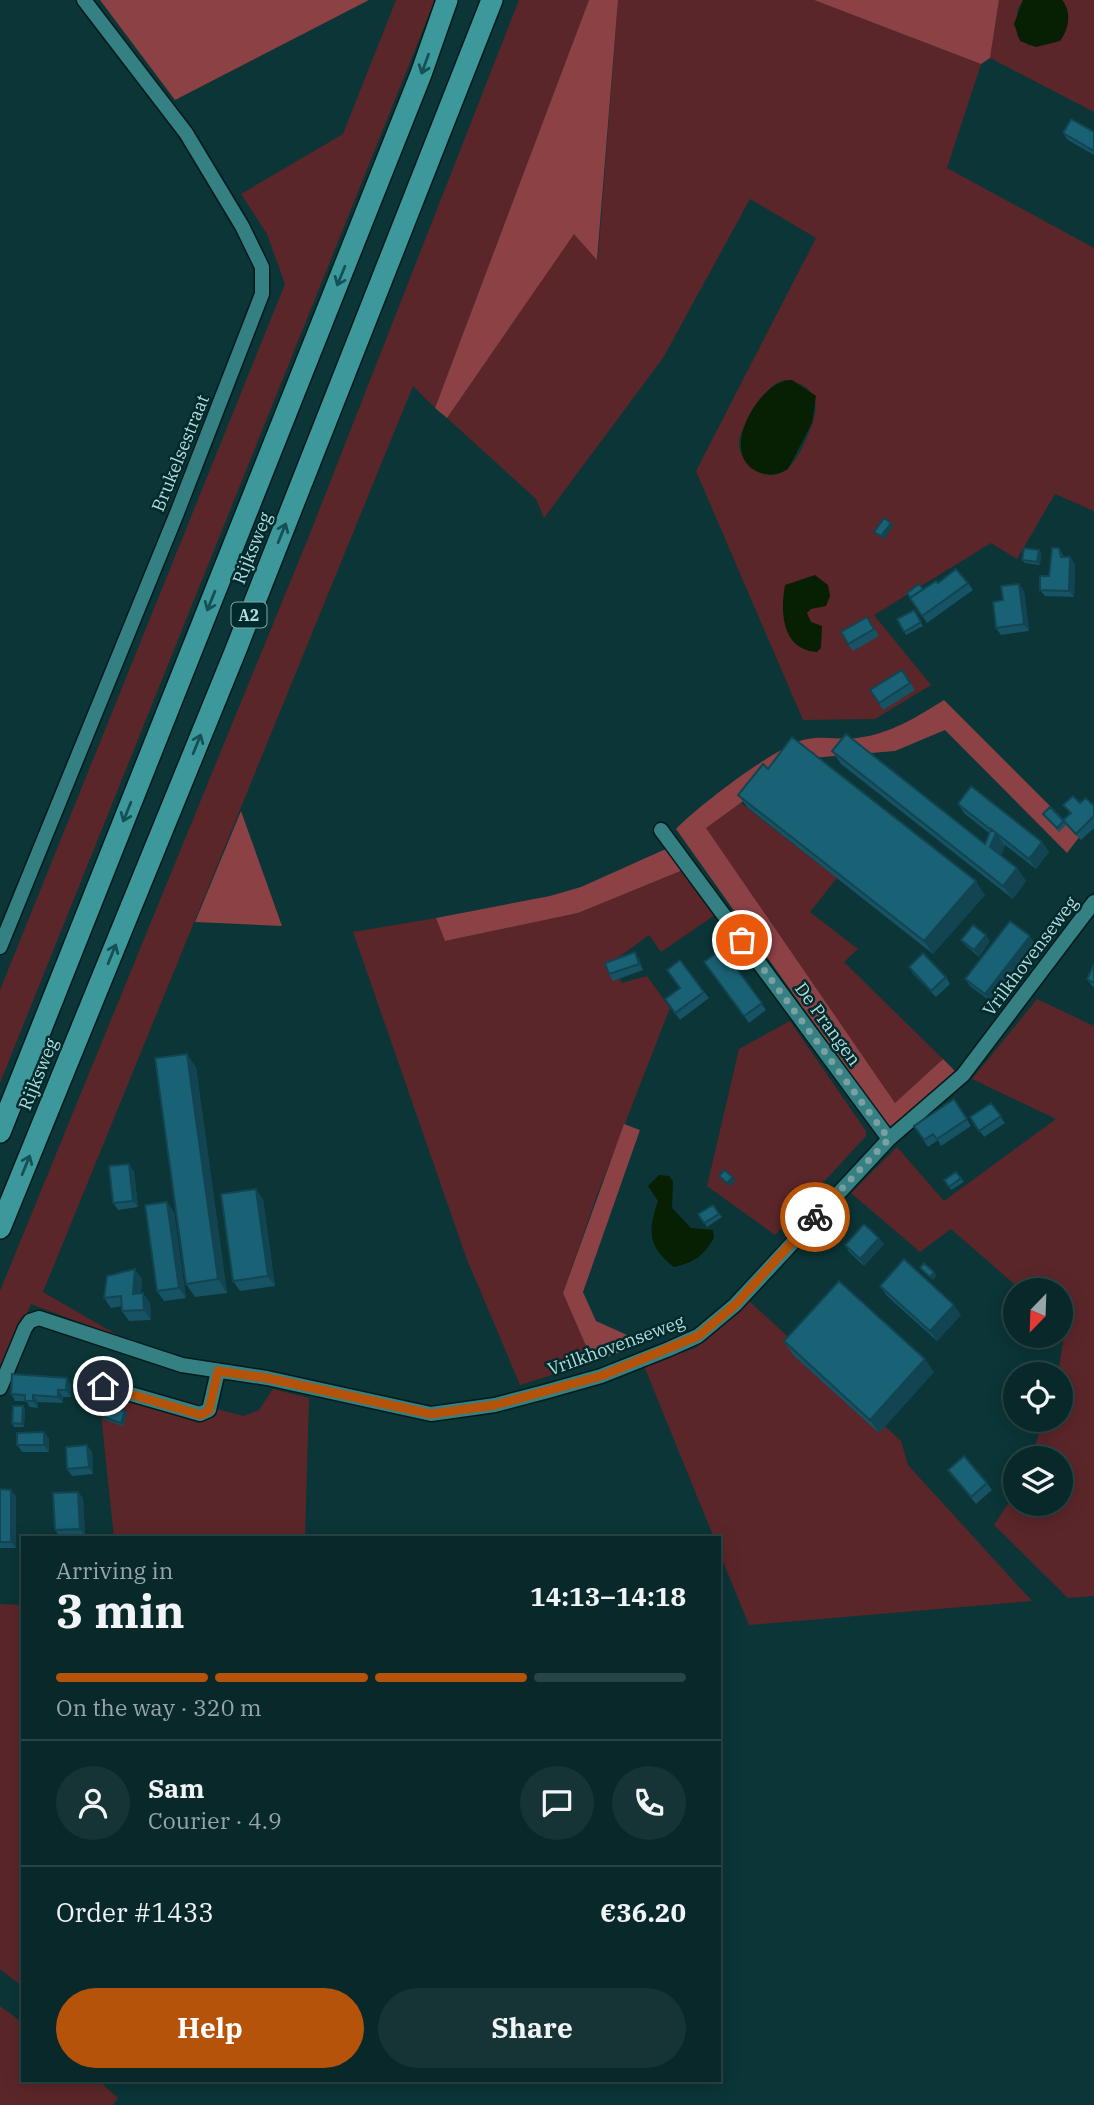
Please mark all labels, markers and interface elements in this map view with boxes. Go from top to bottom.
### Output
one-way arrow [417,53,430,75]
one-way arrow [333,264,346,286]
street label: Brukelsestraat [146,391,214,515]
street label: Rijksweg [227,508,277,587]
one-way arrow [277,522,290,544]
one-way arrow [204,590,217,611]
road number: A2 [232,602,266,628]
one-way arrow [192,733,205,755]
one-way arrow [120,801,133,823]
street label: Vrilkhovenseweg [977,891,1083,1020]
pin [712,910,772,970]
icon: bag [723,921,761,959]
one-way arrow [106,944,119,966]
street label: De Prangen [790,978,866,1070]
street label: Rijksweg [13,1034,63,1113]
one-way arrow [20,1155,33,1177]
courier [780,1182,850,1252]
icon: bike [796,1198,834,1236]
north arrow [1003,1278,1073,1348]
map controls [1003,1278,1073,1516]
street label: Vrilkhovenseweg [544,1309,688,1380]
pin [73,1356,133,1416]
button: locate [1003,1362,1073,1432]
icon: home [84,1367,122,1405]
button: layers [1003,1446,1073,1516]
text: Arriving in [56,1555,173,1585]
text: 14:13–14:18 [530,1579,686,1613]
text: 3 min [56,1581,185,1641]
text: On the way · 320 m [56,1692,262,1722]
button: person [56,1766,130,1840]
button: chat [520,1766,594,1840]
button: phone [612,1766,686,1840]
text: Sam [148,1771,204,1805]
text: Courier · 4.9 [148,1805,282,1835]
text: Order #1433 [56,1895,214,1929]
text: €36.20 [600,1895,686,1929]
button: Help [56,1988,364,2068]
button: Share [378,1988,686,2068]

